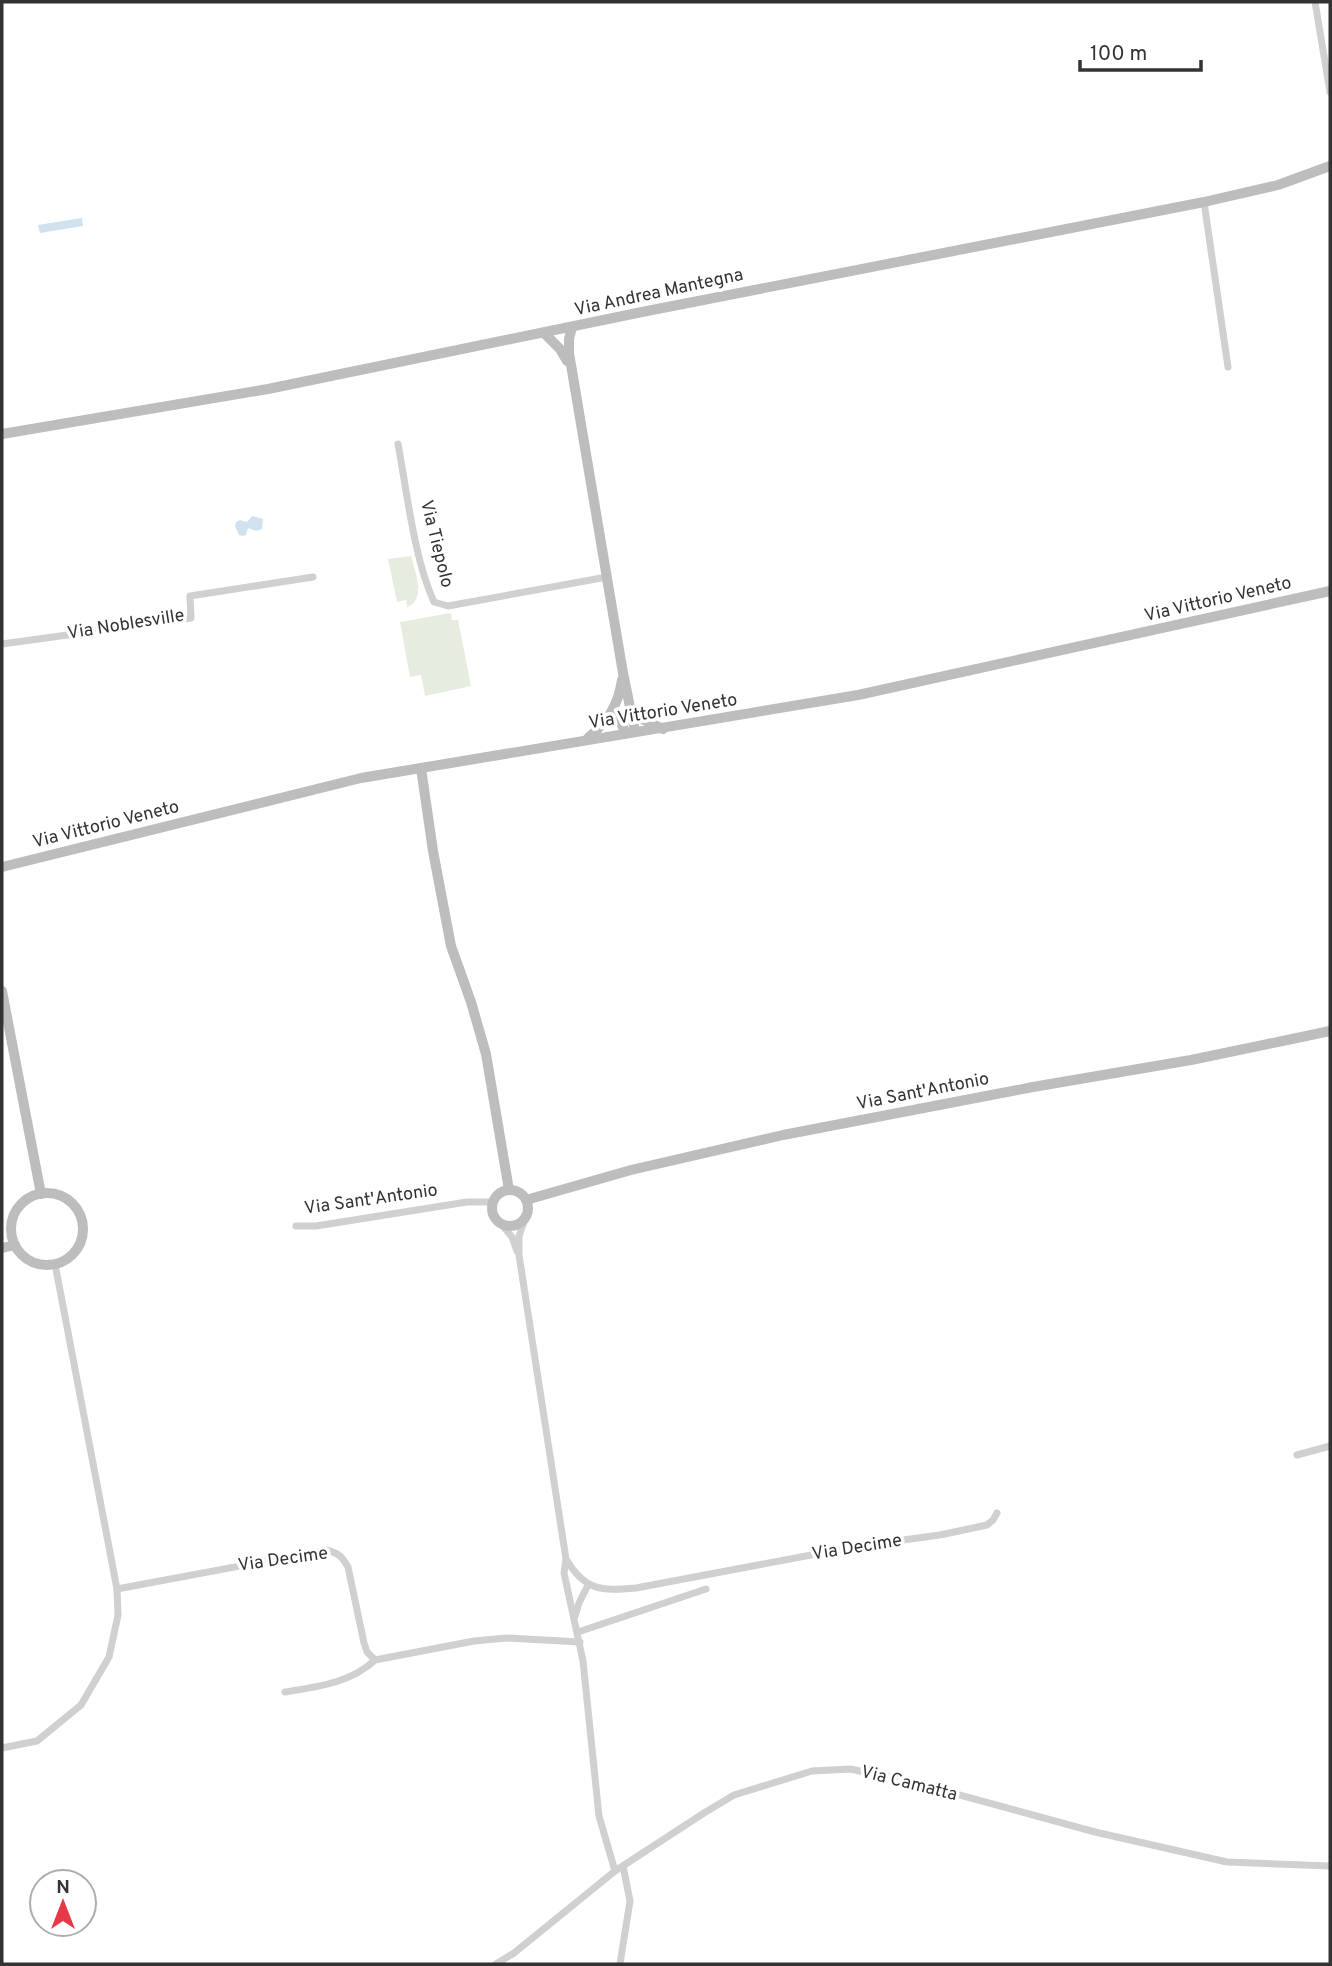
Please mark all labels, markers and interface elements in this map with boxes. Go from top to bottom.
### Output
scale bar [1080,28,1201,72]
text: 100 m [1090,41,1147,68]
street label: Via Andrea Mantegna [573,264,745,322]
street label: Via Tiepolo [414,498,458,590]
street label: Via Vittorio Veneto [1142,572,1294,628]
street label: Via Noblesville [66,604,186,646]
street label: Via Vittorio Veneto [587,689,739,735]
street label: Via Vittorio Veneto [30,796,182,854]
street label: Via Sant'Antonio [855,1068,991,1116]
street label: Via Sant'Antonio [303,1179,439,1221]
street label: Via Decime [810,1530,904,1566]
street label: Via Decime [236,1542,330,1578]
street label: Via Camatta [858,1761,960,1807]
north arrow [28,1868,98,1938]
text: N [56,1876,70,1900]

